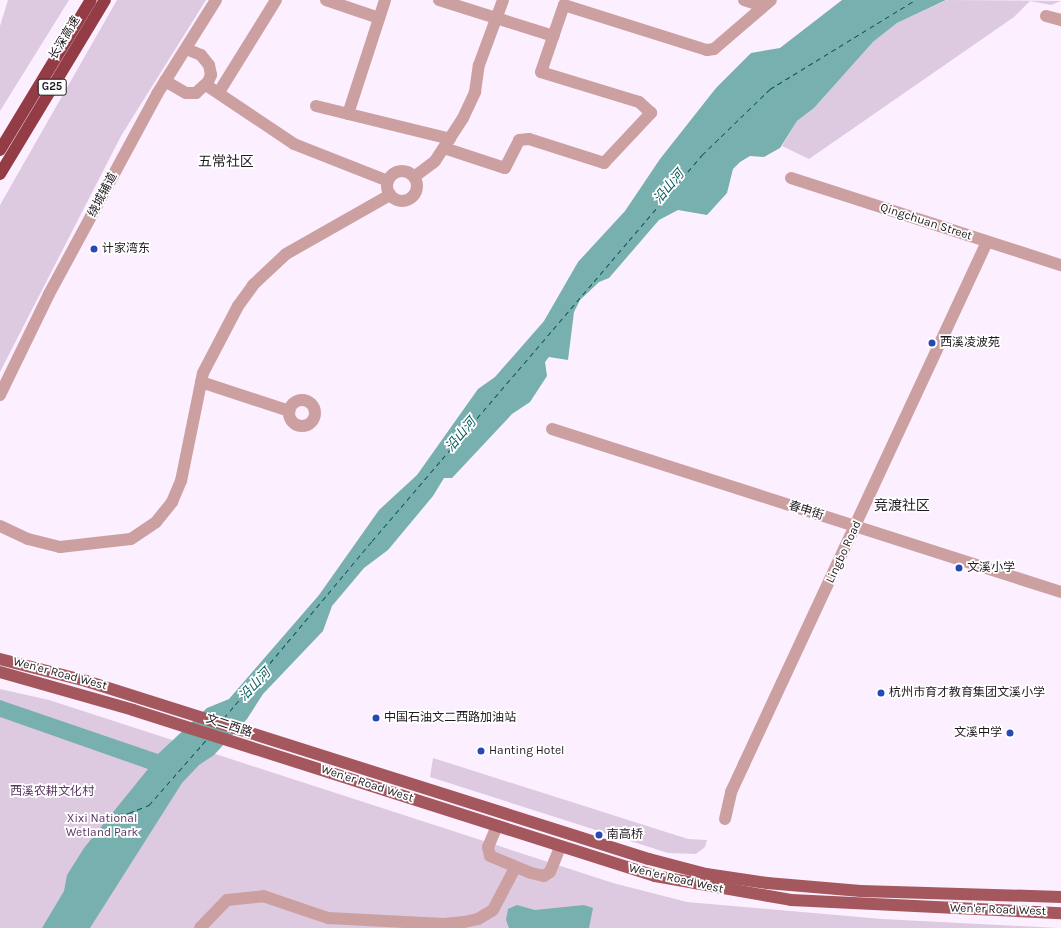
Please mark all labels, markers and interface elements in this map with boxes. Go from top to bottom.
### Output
street label: 长深高速 [46,14,84,62]
road number: G25 [37,78,67,96]
district label: 五常社区 [198,154,254,170]
water label: 沿山河 [650,167,688,207]
street label: 绕城辅道 [85,170,121,220]
street label: Qingchuan Street [878,200,974,244]
place label: 计家湾东 [102,242,150,256]
marker: 计家湾东 [89,244,99,254]
place label: 西溪凌波苑 [940,336,1000,350]
marker: 西溪凌波苑 [927,338,937,348]
water label: 沿山河 [442,415,480,455]
district label: 竞渡社区 [874,498,930,514]
street label: 春申街 [787,499,825,523]
street label: Lingbo Road [823,518,865,586]
place label: 文溪小学 [967,561,1015,575]
marker: 文溪小学 [954,563,964,573]
street label: Wen'er Road West [12,655,108,693]
water label: 沿山河 [236,666,274,704]
place label: 杭州市育才教育集团文溪小学 [889,686,1045,700]
marker: 杭州市育才教育集团文溪小学 [876,688,886,698]
place label: 中国石油文二西路加油站 [384,711,516,725]
street label: 文二西路 [204,712,254,740]
marker: 中国石油文二西路加油站 [371,713,381,723]
place label: 文溪中学 [954,726,1002,740]
marker: 文溪中学 [1005,728,1015,738]
place label: Hanting Hotel [489,744,564,758]
marker: Hanting Hotel [476,746,486,756]
street label: Wen'er Road West [319,762,415,806]
park label: 西溪农耕文化村 [10,785,94,799]
park label: Xixi National Wetland Park [66,812,138,840]
place label: 南高桥 [607,828,643,842]
marker: 南高桥 [594,830,604,840]
street label: Wen'er Road West [627,861,725,897]
street label: Wen'er Road West [950,901,1046,919]

